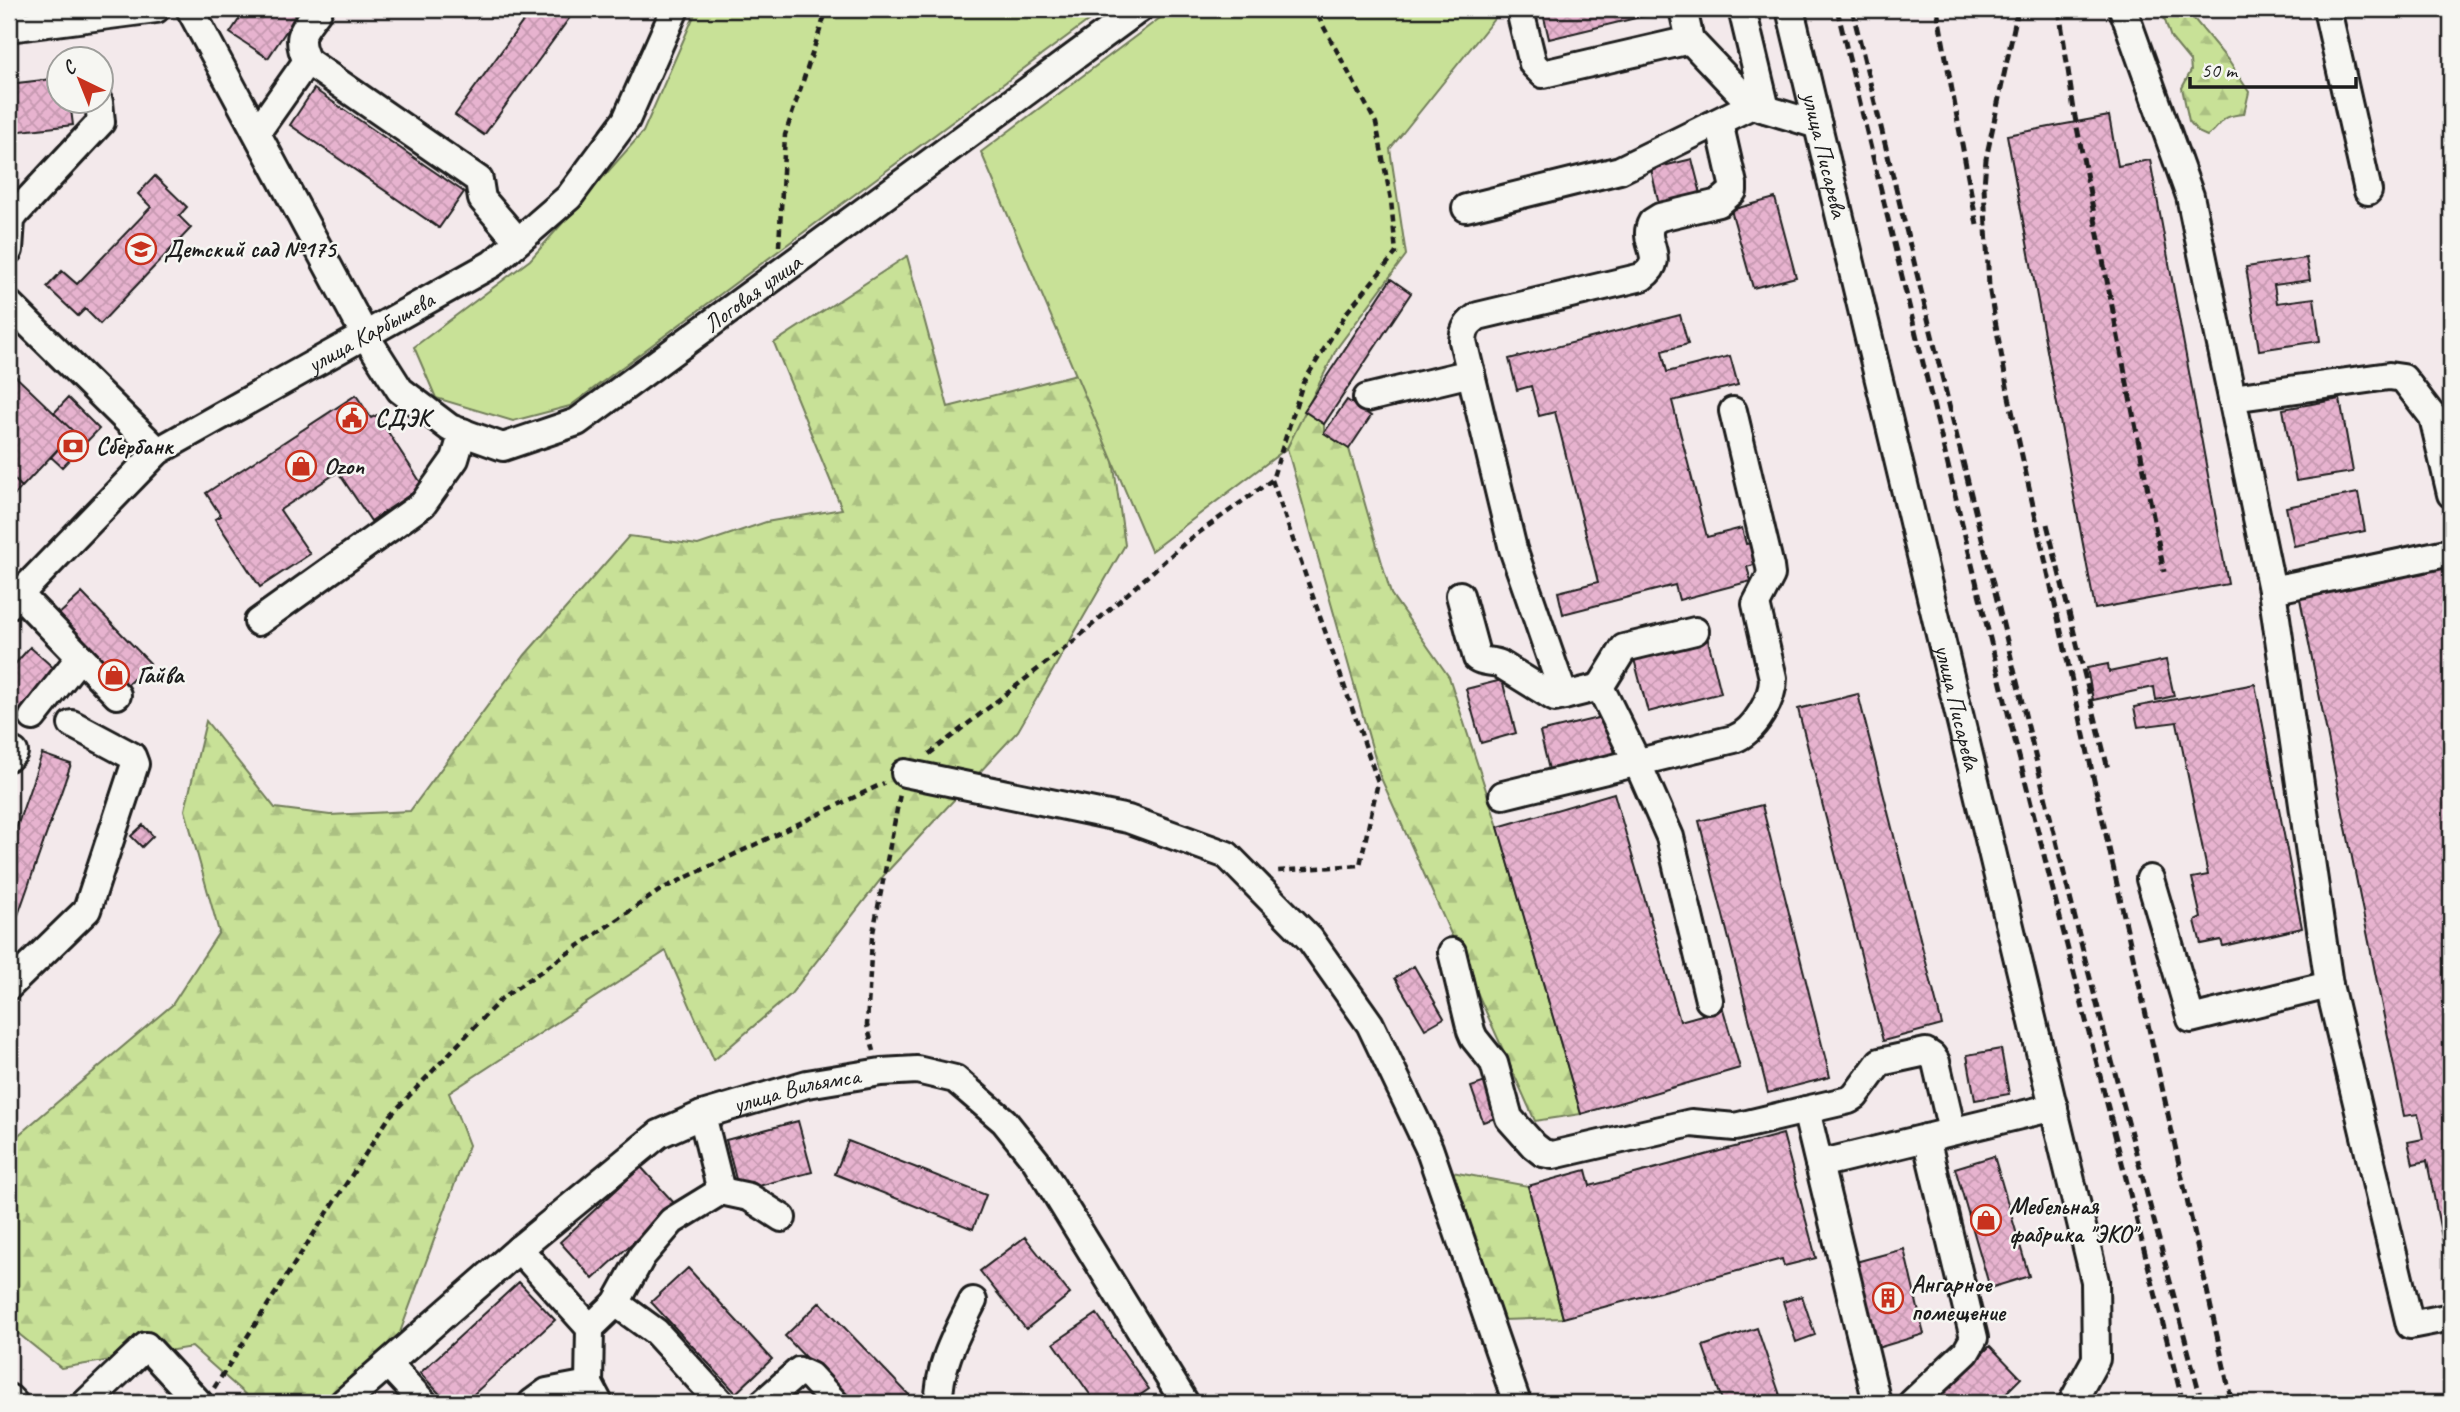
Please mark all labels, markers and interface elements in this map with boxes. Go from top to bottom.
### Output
north arrow [46,46,116,116]
scale bar [2190,46,2357,90]
text: С [57,55,83,80]
text: 50 m [2201,57,2239,83]
street label: улица Писарева [1795,87,1855,222]
school or university icon: Детский сад №175 [124,232,158,266]
place label: Детский сад №175 [164,234,338,264]
street label: Логовая улица [697,246,809,339]
street label: улица Карбышева [300,284,440,380]
public building icon: СДЭК [335,401,369,435]
place label: СДЭК [375,403,435,433]
bank icon: Сбербанк [56,429,90,463]
place label: Сбербанк [96,431,175,461]
shop icon: Ozon [284,449,318,483]
place label: Ozon [324,451,365,481]
street label: улица Писарева [1927,639,1987,775]
shop icon: Гайва [97,658,131,692]
place label: Гайва [137,660,186,690]
street label: улица Вильямса [728,1060,864,1121]
place label: Мебельная фабрика "ЭКО" [2009,1191,2142,1249]
shop icon: Мебельная фабрика "ЭКО" [1969,1203,2003,1237]
place label: Ангарное помещение [1911,1269,2007,1327]
building icon: Ангарное помещение [1871,1281,1905,1315]

